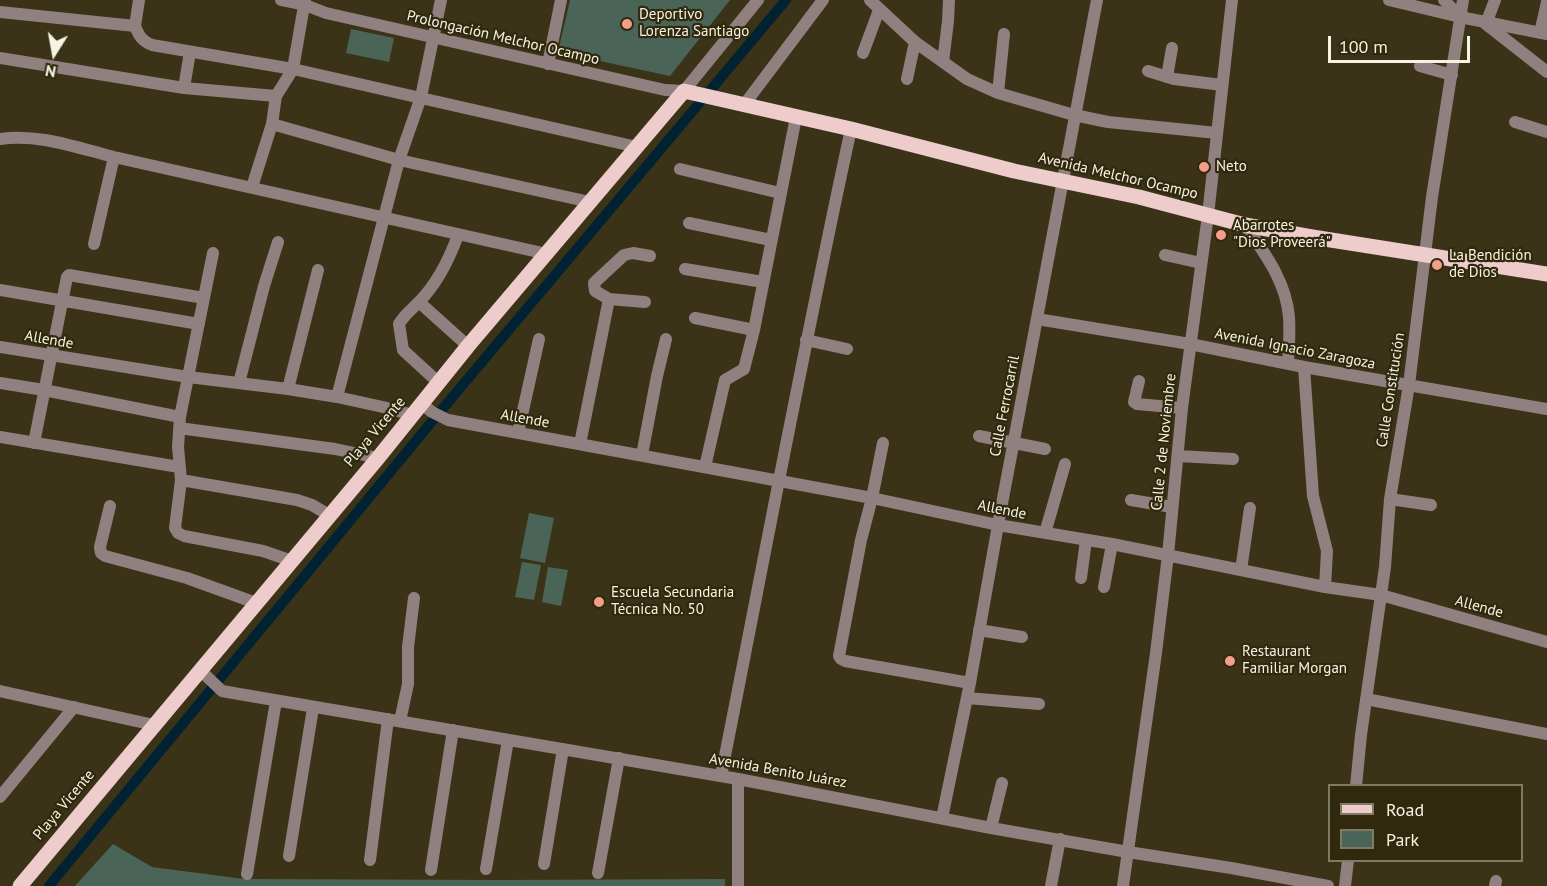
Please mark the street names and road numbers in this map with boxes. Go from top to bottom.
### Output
street label: Prolongación Melchor Ocampo [405,7,601,69]
street label: Avenida Melchor Ocampo [1036,149,1200,203]
street label: Avenida Ignacio Zaragoza [1213,325,1377,373]
street label: Allende [23,327,75,353]
street label: Calle Constitución [1373,331,1409,449]
street label: Calle Ferrocarril [986,354,1024,458]
street label: Calle 2 de Noviembre [1148,373,1180,511]
street label: Playa Vicente [340,393,410,471]
street label: Allende [499,406,551,432]
street label: Allende [976,496,1028,524]
street label: Allende [1453,592,1505,622]
street label: Avenida Benito Juárez [708,750,848,792]
street label: Playa Vicente [29,766,99,844]

